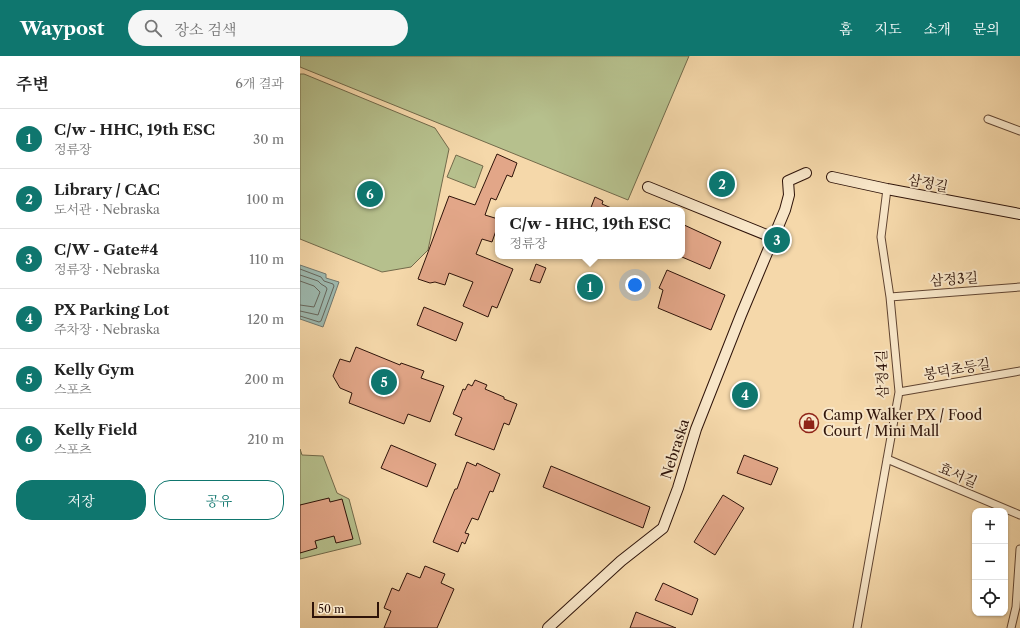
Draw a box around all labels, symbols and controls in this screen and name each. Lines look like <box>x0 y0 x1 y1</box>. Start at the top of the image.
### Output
search box <box>128 10 408 46</box>
text: Waypost <box>20 17 104 40</box>
icon: search <box>142 17 164 39</box>
text: 장소 검색 <box>174 20 236 39</box>
text: 홈 <box>839 20 853 38</box>
text: 지도 <box>875 20 902 38</box>
text: 소개 <box>924 20 951 38</box>
text: 문의 <box>973 20 1000 38</box>
text: 주변 <box>16 74 49 94</box>
text: 6개 결과 <box>235 75 284 91</box>
text: C/w - HHC, 19th ESC <box>54 120 215 139</box>
text: 1 <box>26 131 32 147</box>
text: 30 m <box>253 131 284 147</box>
text: 정류장 <box>54 141 92 157</box>
pin: 2 <box>709 169 735 199</box>
street label: 삼정길 <box>906 170 950 196</box>
pin: 6 <box>357 179 383 209</box>
text: Library / CAC <box>54 180 160 199</box>
text: 2 <box>25 191 33 207</box>
text: 100 m <box>246 191 284 207</box>
text: 도서관 · Nebraska <box>54 201 160 217</box>
popup <box>495 207 685 259</box>
text: C/w - HHC, 19th ESC <box>509 214 671 233</box>
pin: 3 <box>764 225 790 255</box>
text: 정류장 <box>509 235 547 251</box>
text: C/W - Gate#4 <box>54 240 158 259</box>
text: 3 <box>25 251 33 267</box>
text: 110 m <box>249 251 284 267</box>
text: 정류장 · Nebraska <box>54 261 160 277</box>
street label: 삼정3길 <box>929 268 979 290</box>
pin: 1 <box>577 272 603 302</box>
your location <box>625 275 645 295</box>
text: PX Parking Lot <box>54 300 169 319</box>
text: 4 <box>25 311 33 327</box>
text: 120 m <box>247 311 284 327</box>
text: 주차장 · Nebraska <box>54 321 160 337</box>
street label: 삼정4길 <box>872 349 892 399</box>
street label: 봉덕초등길 <box>922 354 992 384</box>
text: Kelly Gym <box>54 360 134 379</box>
pin: 5 <box>371 367 397 397</box>
text: 5 <box>25 371 33 387</box>
text: 200 m <box>244 371 284 387</box>
pin: 4 <box>732 380 758 410</box>
text: 스포츠 <box>54 381 92 397</box>
place label: Camp Walker PX / Food Court / Mini Mall <box>823 406 983 440</box>
shop icon: Camp Walker PX / Food Court / Mini Mall <box>798 412 820 434</box>
street label: Nebraska <box>657 416 693 481</box>
text: Kelly Field <box>54 420 137 439</box>
text: 6 <box>25 431 33 447</box>
text: 210 m <box>247 431 284 447</box>
text: 스포츠 <box>54 441 92 457</box>
street label: 효서길 <box>936 459 980 491</box>
button: 저장 <box>16 480 146 520</box>
button: 공유 <box>154 480 284 520</box>
map controls <box>972 508 1008 616</box>
button: + <box>972 508 1008 544</box>
button: − <box>972 544 1008 580</box>
button: locate <box>972 580 1008 616</box>
scale bar <box>312 600 379 619</box>
text: 50 m <box>318 602 344 616</box>

